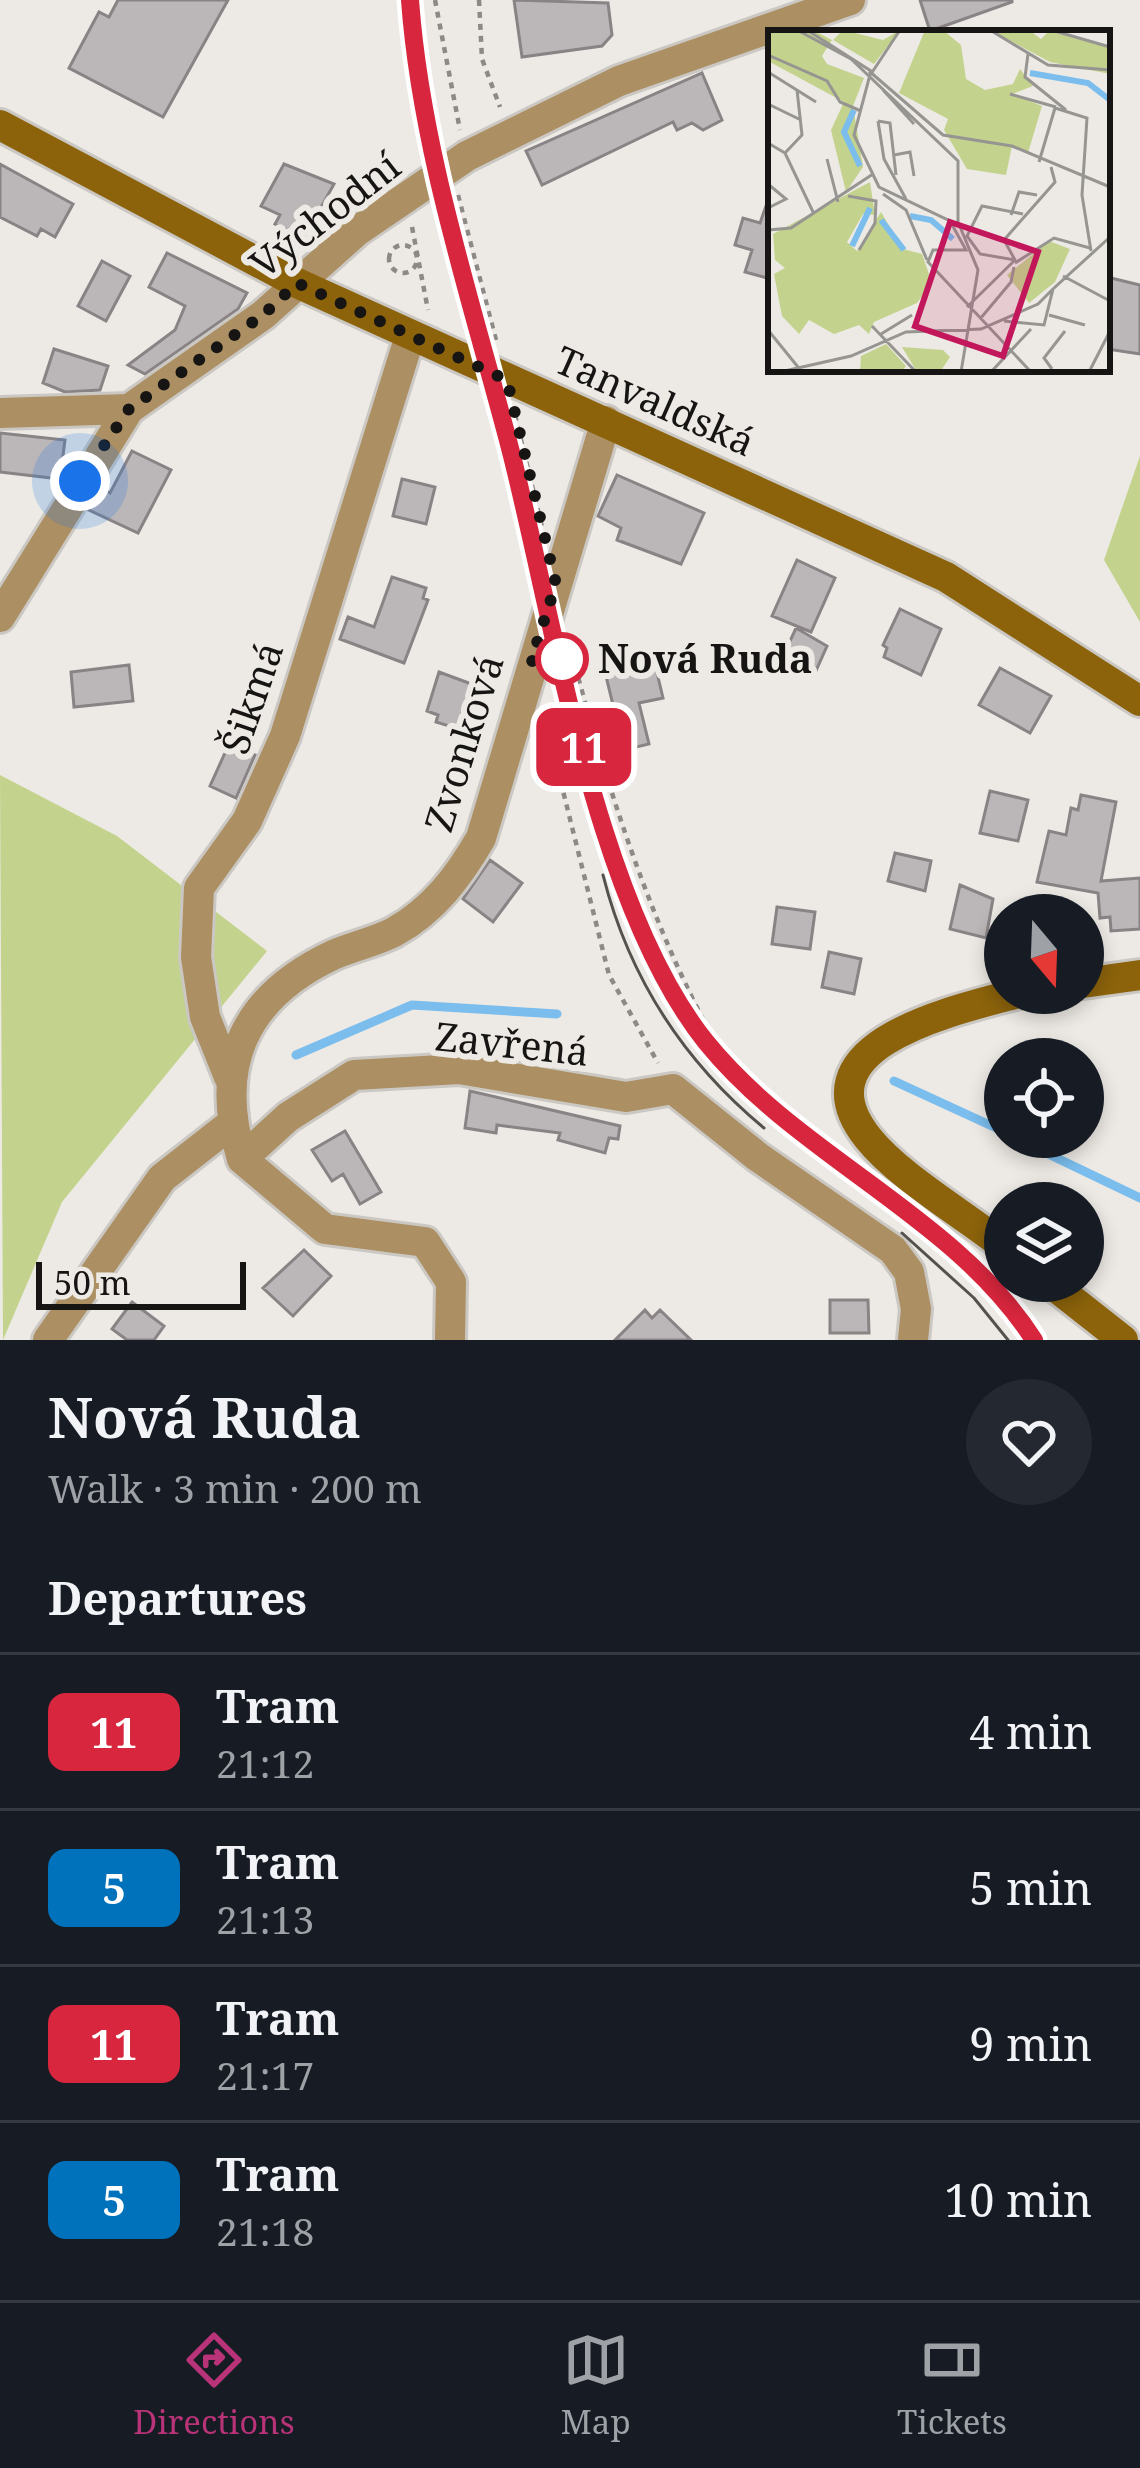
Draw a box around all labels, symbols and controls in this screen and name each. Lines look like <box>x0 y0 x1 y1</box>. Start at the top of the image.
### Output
inset map <box>768 30 1110 372</box>
street label: Východní <box>238 138 410 289</box>
street label: Tanvaldská <box>548 332 764 467</box>
your location <box>50 451 110 511</box>
place label: Nová Ruda <box>598 631 812 684</box>
street label: Šikmá <box>207 634 294 761</box>
marker: Nová Ruda <box>537 634 587 684</box>
street label: Zvonková <box>411 648 515 838</box>
line badge: 11 <box>530 708 638 786</box>
text: 11 <box>560 718 608 775</box>
north arrow <box>984 894 1104 1014</box>
map controls <box>984 894 1104 1302</box>
street label: Zavřená <box>433 1008 591 1077</box>
button: locate <box>984 1038 1104 1158</box>
button: layers <box>984 1182 1104 1302</box>
scale bar <box>36 1256 246 1309</box>
text: 50 m <box>54 1260 131 1305</box>
text: Nová Ruda <box>48 1377 361 1455</box>
button: heart <box>966 1379 1092 1505</box>
text: Walk · 3 min · 200 m <box>48 1461 422 1514</box>
text: Departures <box>48 1567 307 1628</box>
text: Tram <box>216 1675 339 1736</box>
text: 4 min <box>969 1701 1092 1762</box>
text: 11 <box>90 1703 138 1760</box>
text: 21:12 <box>216 1736 314 1789</box>
text: Tram <box>216 1831 339 1892</box>
text: 5 min <box>969 1857 1092 1918</box>
text: 5 <box>102 1859 126 1916</box>
text: 21:13 <box>216 1892 314 1945</box>
text: Tram <box>216 1987 339 2048</box>
text: 9 min <box>969 2013 1092 2074</box>
text: 11 <box>90 2015 138 2072</box>
text: 21:17 <box>216 2048 314 2101</box>
text: Tram <box>216 2143 339 2204</box>
text: 10 min <box>944 2169 1092 2230</box>
text: 5 <box>102 2171 126 2228</box>
text: 21:18 <box>216 2204 314 2257</box>
tab: Directions <box>133 2327 295 2444</box>
tab: Map <box>561 2327 631 2444</box>
tab: Tickets <box>897 2327 1007 2444</box>

